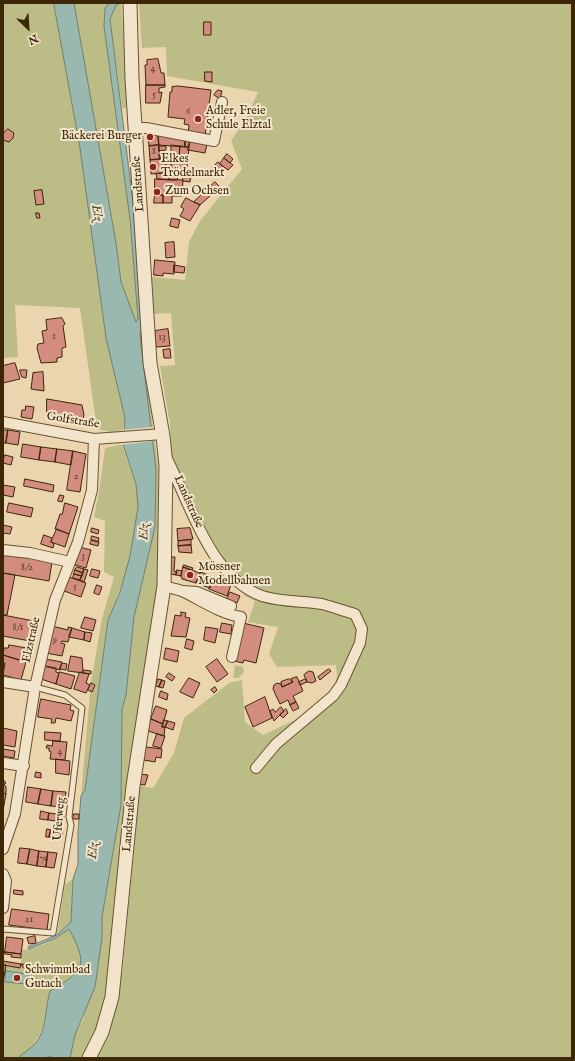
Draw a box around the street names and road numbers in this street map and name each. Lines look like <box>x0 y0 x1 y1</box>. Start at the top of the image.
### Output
street label: Landstraße <box>130 155 148 213</box>
street label: Golfstraße <box>46 410 100 432</box>
street label: Landstraße <box>170 473 206 531</box>
street label: Elzstraße <box>20 616 44 664</box>
street label: Landstraße <box>120 795 140 853</box>
street label: Uferweg <box>51 796 69 842</box>

